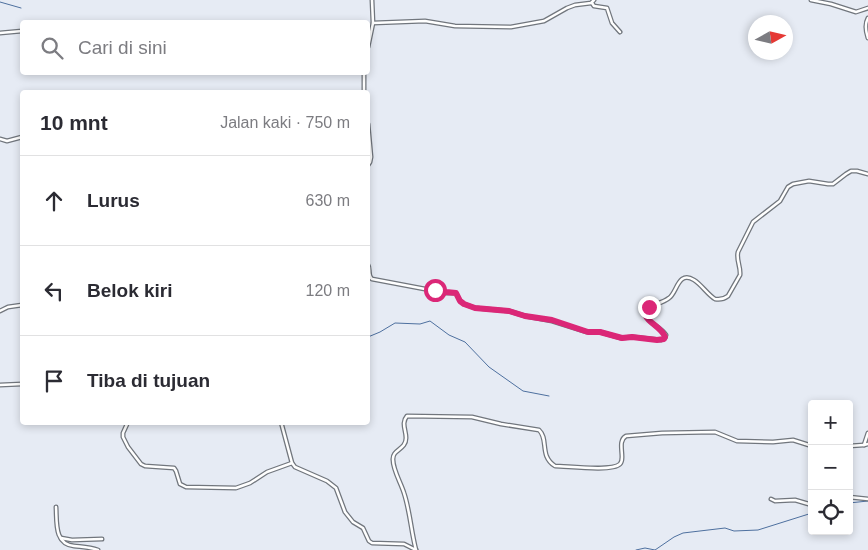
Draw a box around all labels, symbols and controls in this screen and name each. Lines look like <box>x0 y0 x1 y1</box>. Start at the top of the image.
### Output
north arrow <box>748 15 793 60</box>
search box <box>20 20 370 75</box>
icon: search <box>38 34 66 62</box>
text: Cari di sini <box>78 37 167 58</box>
text: 10 mnt <box>40 111 108 134</box>
text: Jalan kaki · 750 m <box>220 114 350 131</box>
icon: ahead <box>40 187 68 215</box>
text: Lurus <box>87 190 140 211</box>
text: 630 m <box>306 192 350 209</box>
icon: left <box>40 277 68 305</box>
route start <box>424 279 447 302</box>
text: Belok kiri <box>87 280 173 301</box>
text: 120 m <box>306 282 350 299</box>
route end <box>638 296 661 319</box>
icon: arrive <box>40 367 68 395</box>
text: Tiba di tujuan <box>87 370 210 391</box>
map controls <box>808 400 853 535</box>
button: + <box>808 400 853 445</box>
button: − <box>808 445 853 490</box>
button: locate <box>808 490 853 535</box>

